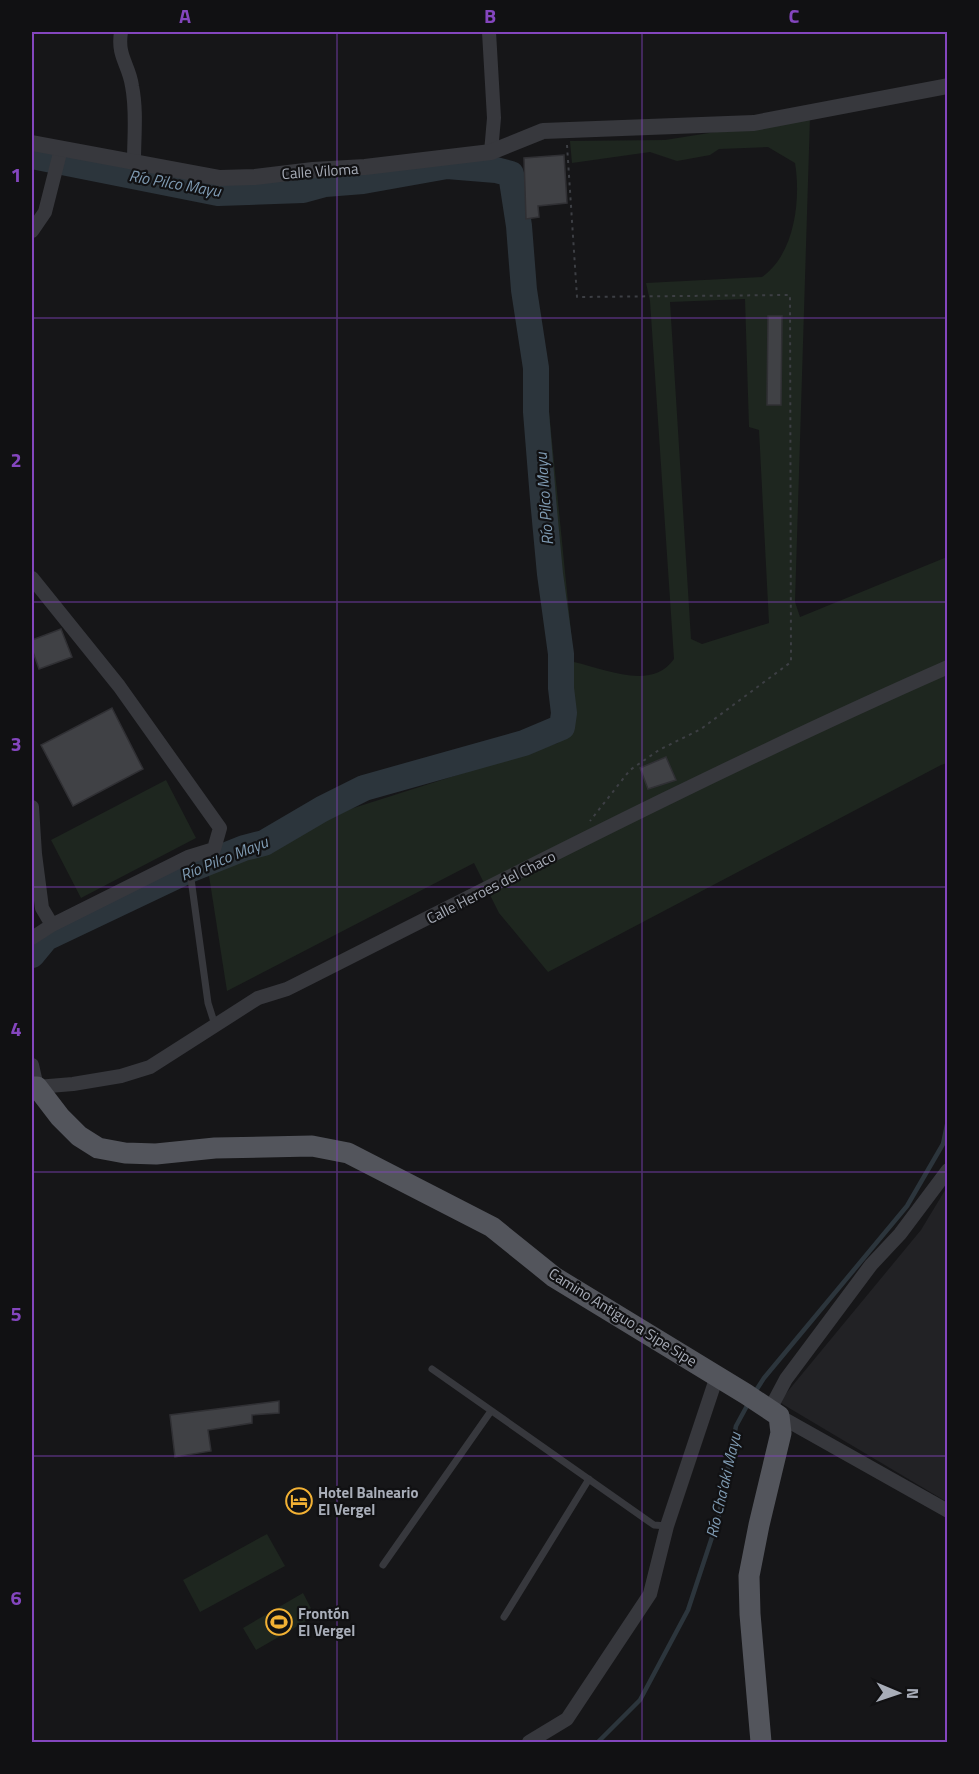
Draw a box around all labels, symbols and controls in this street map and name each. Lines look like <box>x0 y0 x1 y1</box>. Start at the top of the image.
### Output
text: A <box>179 0 191 31</box>
text: B <box>484 0 496 31</box>
text: C <box>789 0 800 31</box>
street label: Calle Viloma <box>281 157 360 185</box>
text: 1 <box>10 159 22 190</box>
water label: Río Pilco Mayu <box>127 163 224 203</box>
text: 2 <box>10 444 22 475</box>
water label: Río Pilco Mayu <box>529 451 559 546</box>
text: 3 <box>10 728 22 759</box>
water label: Río Pilco Mayu <box>177 829 272 886</box>
street label: Calle Heroes del Chaco <box>422 844 560 930</box>
text: 4 <box>10 1013 22 1044</box>
street label: Camino Antiguo a Sipe Sipe <box>544 1262 702 1372</box>
text: 5 <box>10 1298 22 1329</box>
water label: Río Cha'aki Mayu <box>699 1429 747 1540</box>
place label: Hotel Balneario El Vergel <box>318 1481 418 1521</box>
hotel icon: Hotel Balneario El Vergel <box>284 1486 314 1516</box>
text: 6 <box>10 1582 22 1613</box>
place label: Frontón El Vergel <box>298 1602 355 1642</box>
sports icon: Frontón El Vergel <box>264 1607 294 1637</box>
north arrow <box>868 1663 928 1723</box>
text: N <box>901 1688 925 1699</box>

